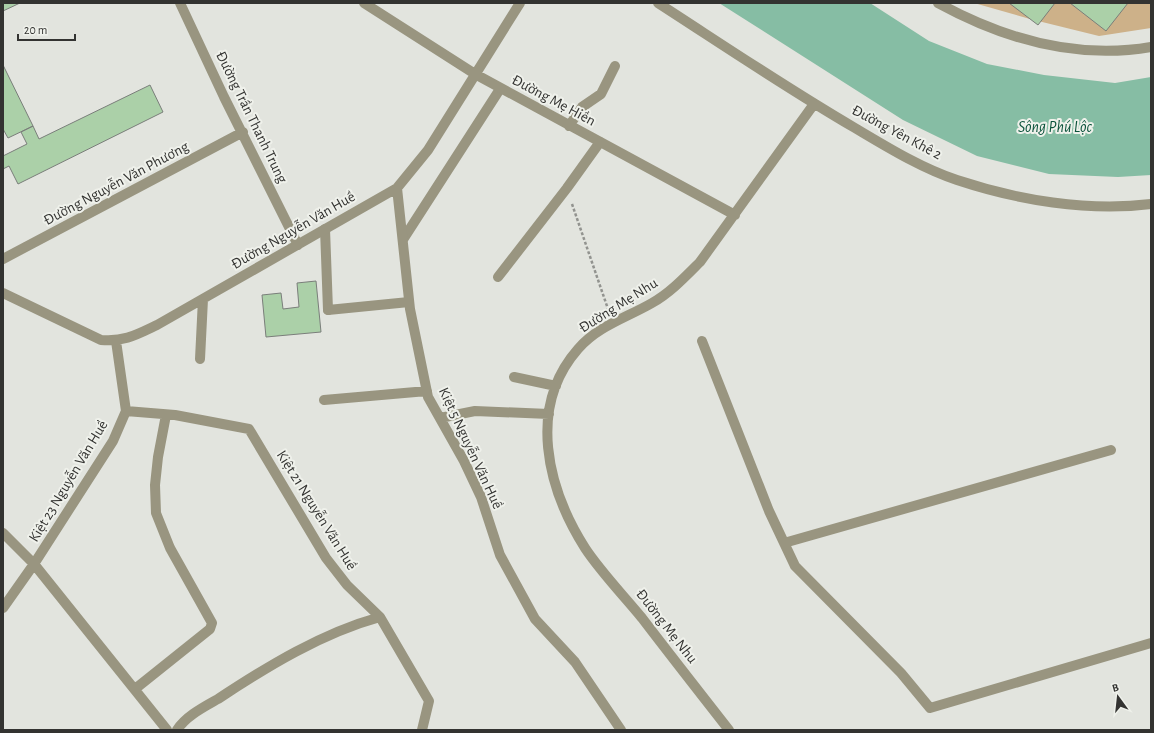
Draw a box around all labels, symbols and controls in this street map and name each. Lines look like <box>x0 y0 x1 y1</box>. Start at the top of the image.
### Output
scale bar <box>18 16 75 42</box>
text: 20 m <box>24 24 47 36</box>
street label: Đường Trần Thanh Trung <box>213 49 290 186</box>
street label: Đường Mẹ Hiền <box>509 72 598 129</box>
street label: Đường Yên Khê 2 <box>849 103 944 162</box>
water label: Sông Phú Lộc <box>1018 119 1093 135</box>
street label: Đường Nguyễn Văn Phương <box>41 138 192 228</box>
street label: Đường Nguyễn Văn Huề <box>228 188 358 272</box>
street label: Đường Mẹ Nhu <box>576 275 660 336</box>
street label: Kiệt 5 Nguyễn Văn Huề <box>436 385 506 511</box>
street label: Kiệt 23 Nguyễn Văn Huề <box>25 417 111 545</box>
street label: Kiệt 21 Nguyễn Văn Huề <box>274 447 360 573</box>
street label: Đường Mẹ Nhu <box>633 586 700 666</box>
north arrow <box>1098 677 1138 717</box>
text: B <box>1111 682 1121 694</box>

